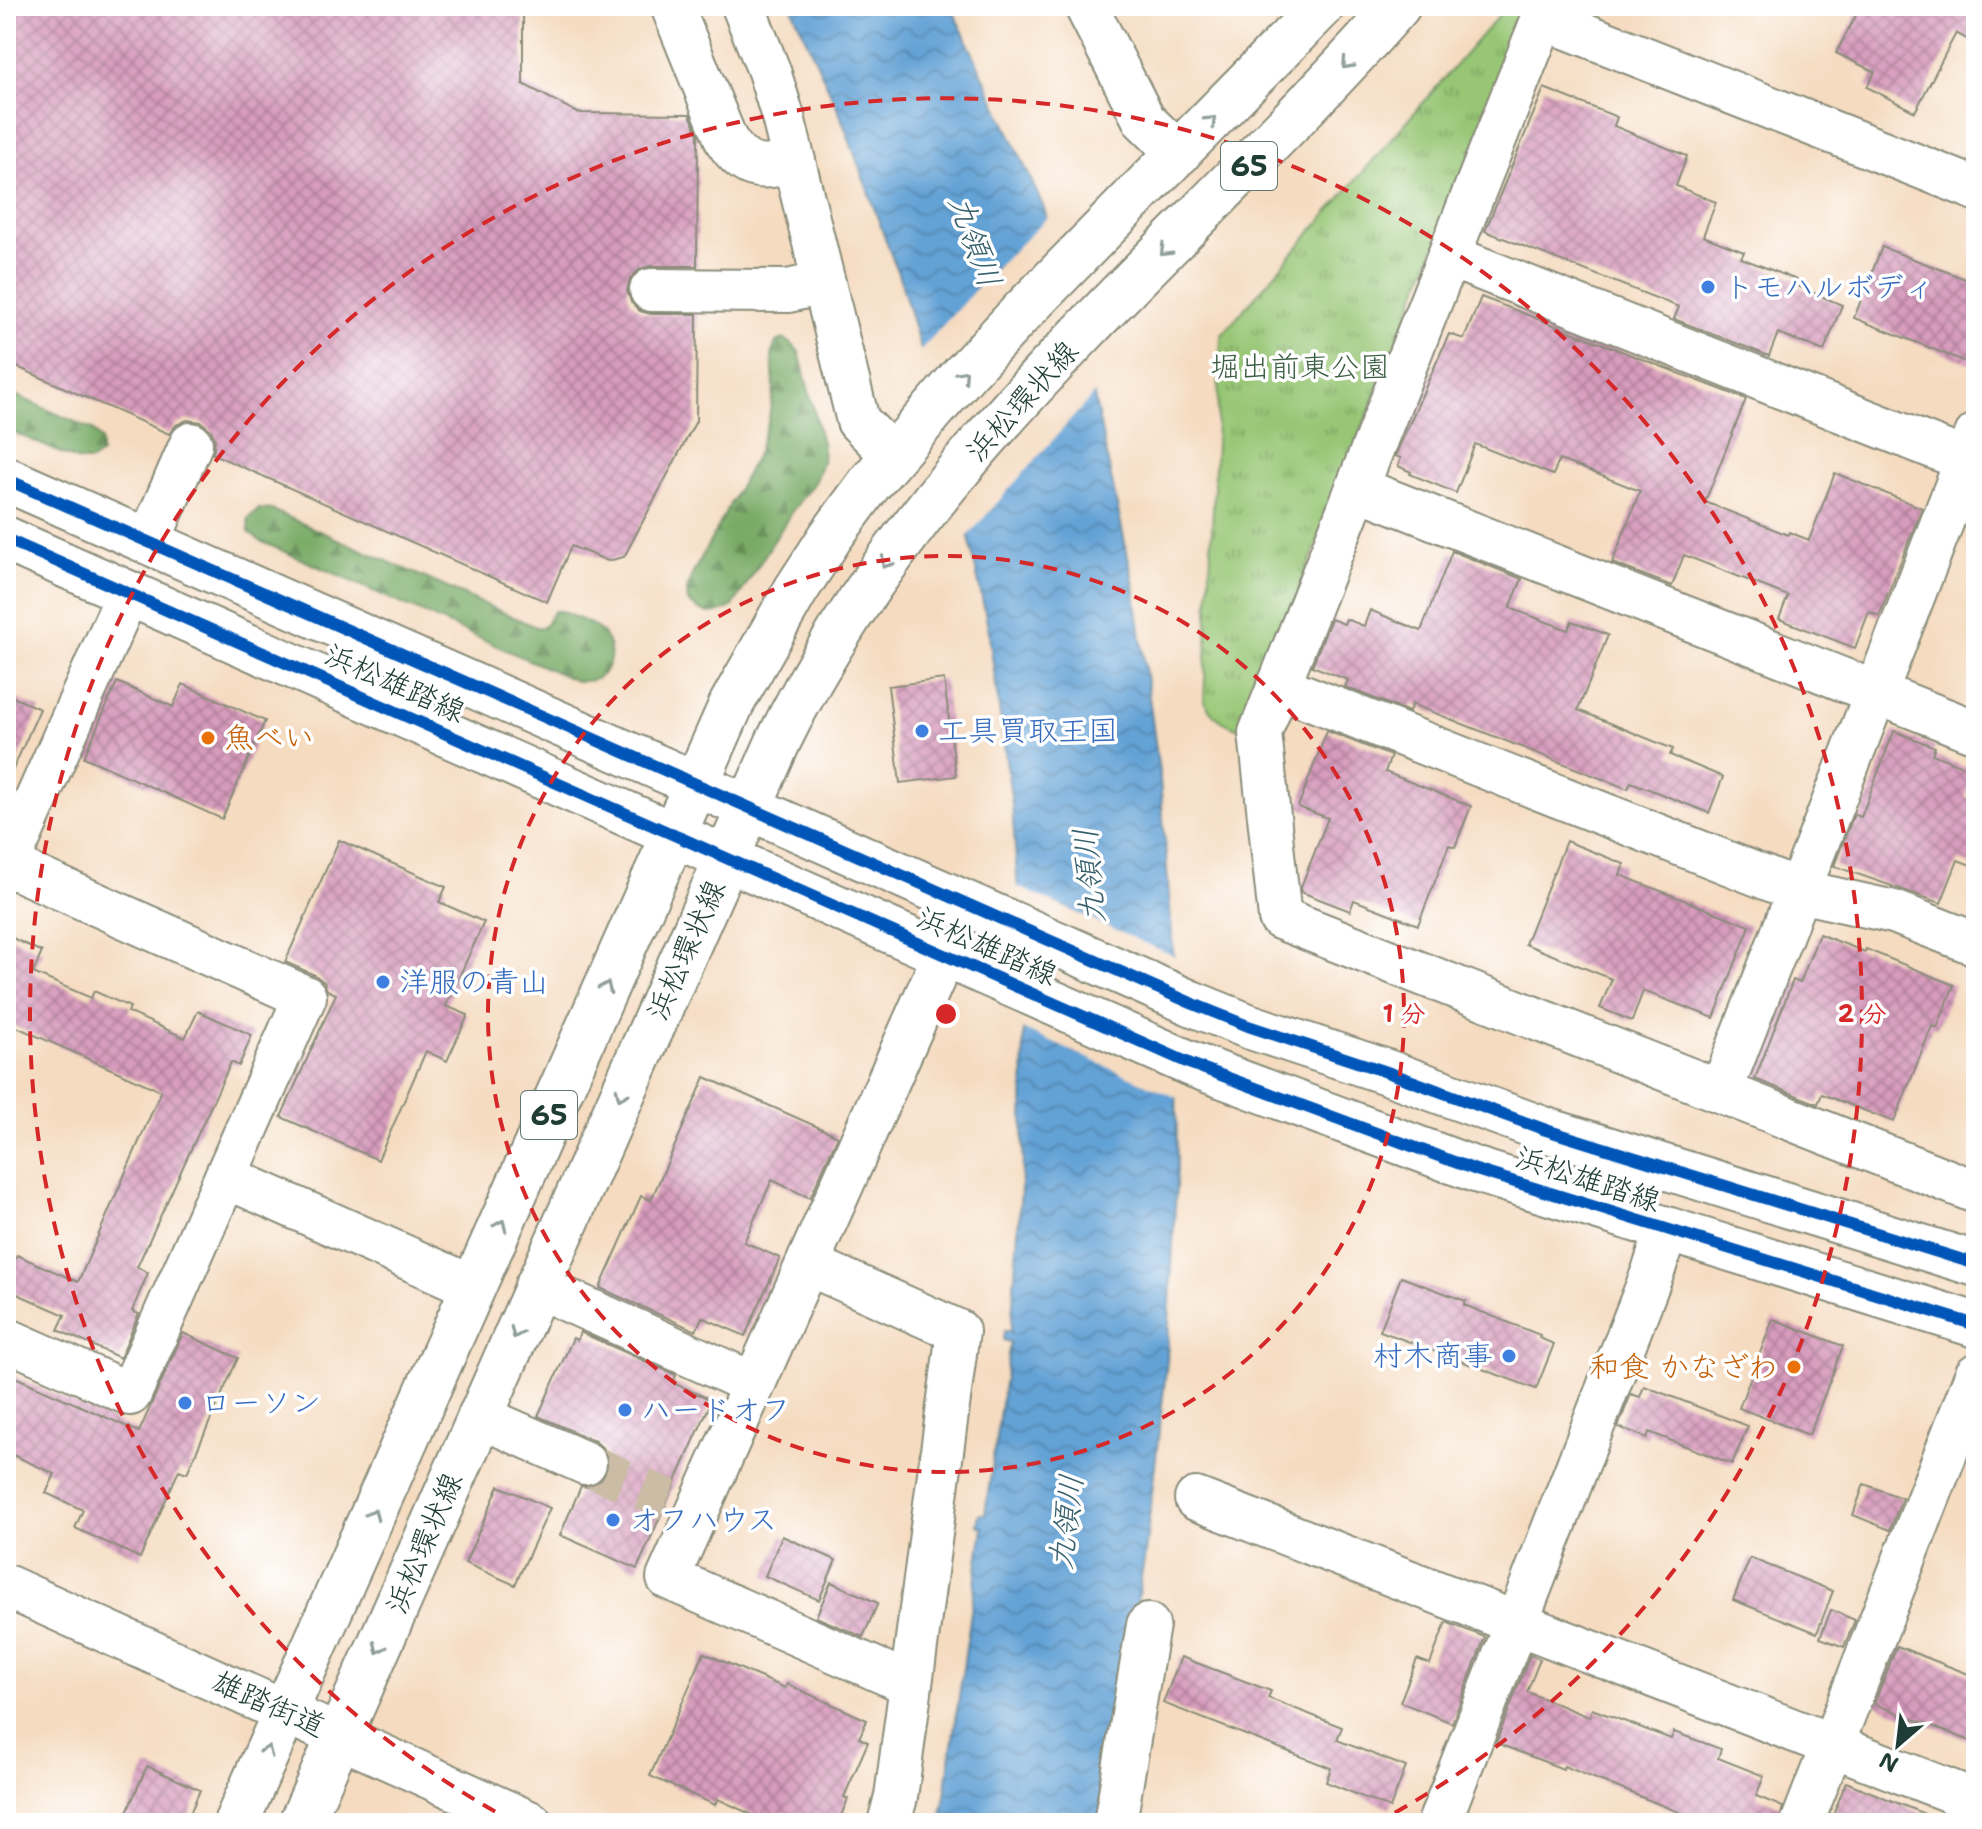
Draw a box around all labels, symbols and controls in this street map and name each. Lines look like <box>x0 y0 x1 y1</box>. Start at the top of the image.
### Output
one-way arrow <box>1342 55 1356 70</box>
one-way arrow <box>1202 116 1216 130</box>
road number: 65 <box>1221 142 1277 190</box>
water label: 九領川 <box>939 188 1012 293</box>
one-way arrow <box>1160 242 1174 256</box>
place label: トモハルボディ <box>1724 266 1934 307</box>
marker: トモハルボディ <box>1699 278 1717 296</box>
street label: 浜松環状線 <box>956 331 1087 470</box>
park label: 堀出前東公園 <box>1210 346 1390 387</box>
one-way arrow <box>953 370 967 385</box>
one-way arrow <box>881 554 896 568</box>
street label: 浜松雄踏線 <box>318 633 472 732</box>
place label: 工具買取王国 <box>938 710 1118 751</box>
place label: 魚べい <box>224 717 314 758</box>
marker: 工具買取王国 <box>913 722 931 740</box>
marker: 魚べい <box>199 729 217 747</box>
water label: 九領川 <box>1063 826 1114 926</box>
street label: 浜松環状線 <box>636 873 735 1027</box>
street label: 浜松雄踏線 <box>910 896 1064 995</box>
place label: 洋服の青山 <box>399 961 549 1002</box>
marker: 洋服の青山 <box>374 973 392 991</box>
one-way arrow <box>596 981 612 995</box>
text: 1 分 <box>1382 998 1426 1030</box>
text: 2 分 <box>1837 998 1887 1030</box>
centre of rings <box>932 1000 960 1028</box>
one-way arrow <box>615 1087 631 1101</box>
road number: 65 <box>521 1091 577 1139</box>
street label: 浜松雄踏線 <box>1510 1136 1666 1221</box>
one-way arrow <box>491 1219 507 1233</box>
one-way arrow <box>509 1325 525 1339</box>
place label: 村木商事 <box>1373 1335 1493 1376</box>
place label: 和食 かなざわ <box>1589 1346 1778 1387</box>
marker: 村木商事 <box>1500 1347 1518 1365</box>
marker: 和食 かなざわ <box>1785 1358 1803 1376</box>
place label: ローソン <box>201 1382 321 1423</box>
place label: ハードオフ <box>641 1389 791 1430</box>
marker: ローソン <box>176 1394 194 1412</box>
marker: ハードオフ <box>616 1401 634 1419</box>
street label: 浜松環状線 <box>375 1466 472 1620</box>
water label: 九領川 <box>1038 1472 1093 1572</box>
place label: オフハウス <box>629 1499 777 1540</box>
one-way arrow <box>363 1508 379 1522</box>
marker: オフハウス <box>604 1511 622 1529</box>
one-way arrow <box>372 1640 388 1655</box>
street label: 雄踏街道 <box>206 1660 332 1747</box>
north arrow <box>1858 1705 1938 1785</box>
one-way arrow <box>258 1745 274 1760</box>
text: N <box>1874 1745 1903 1779</box>

